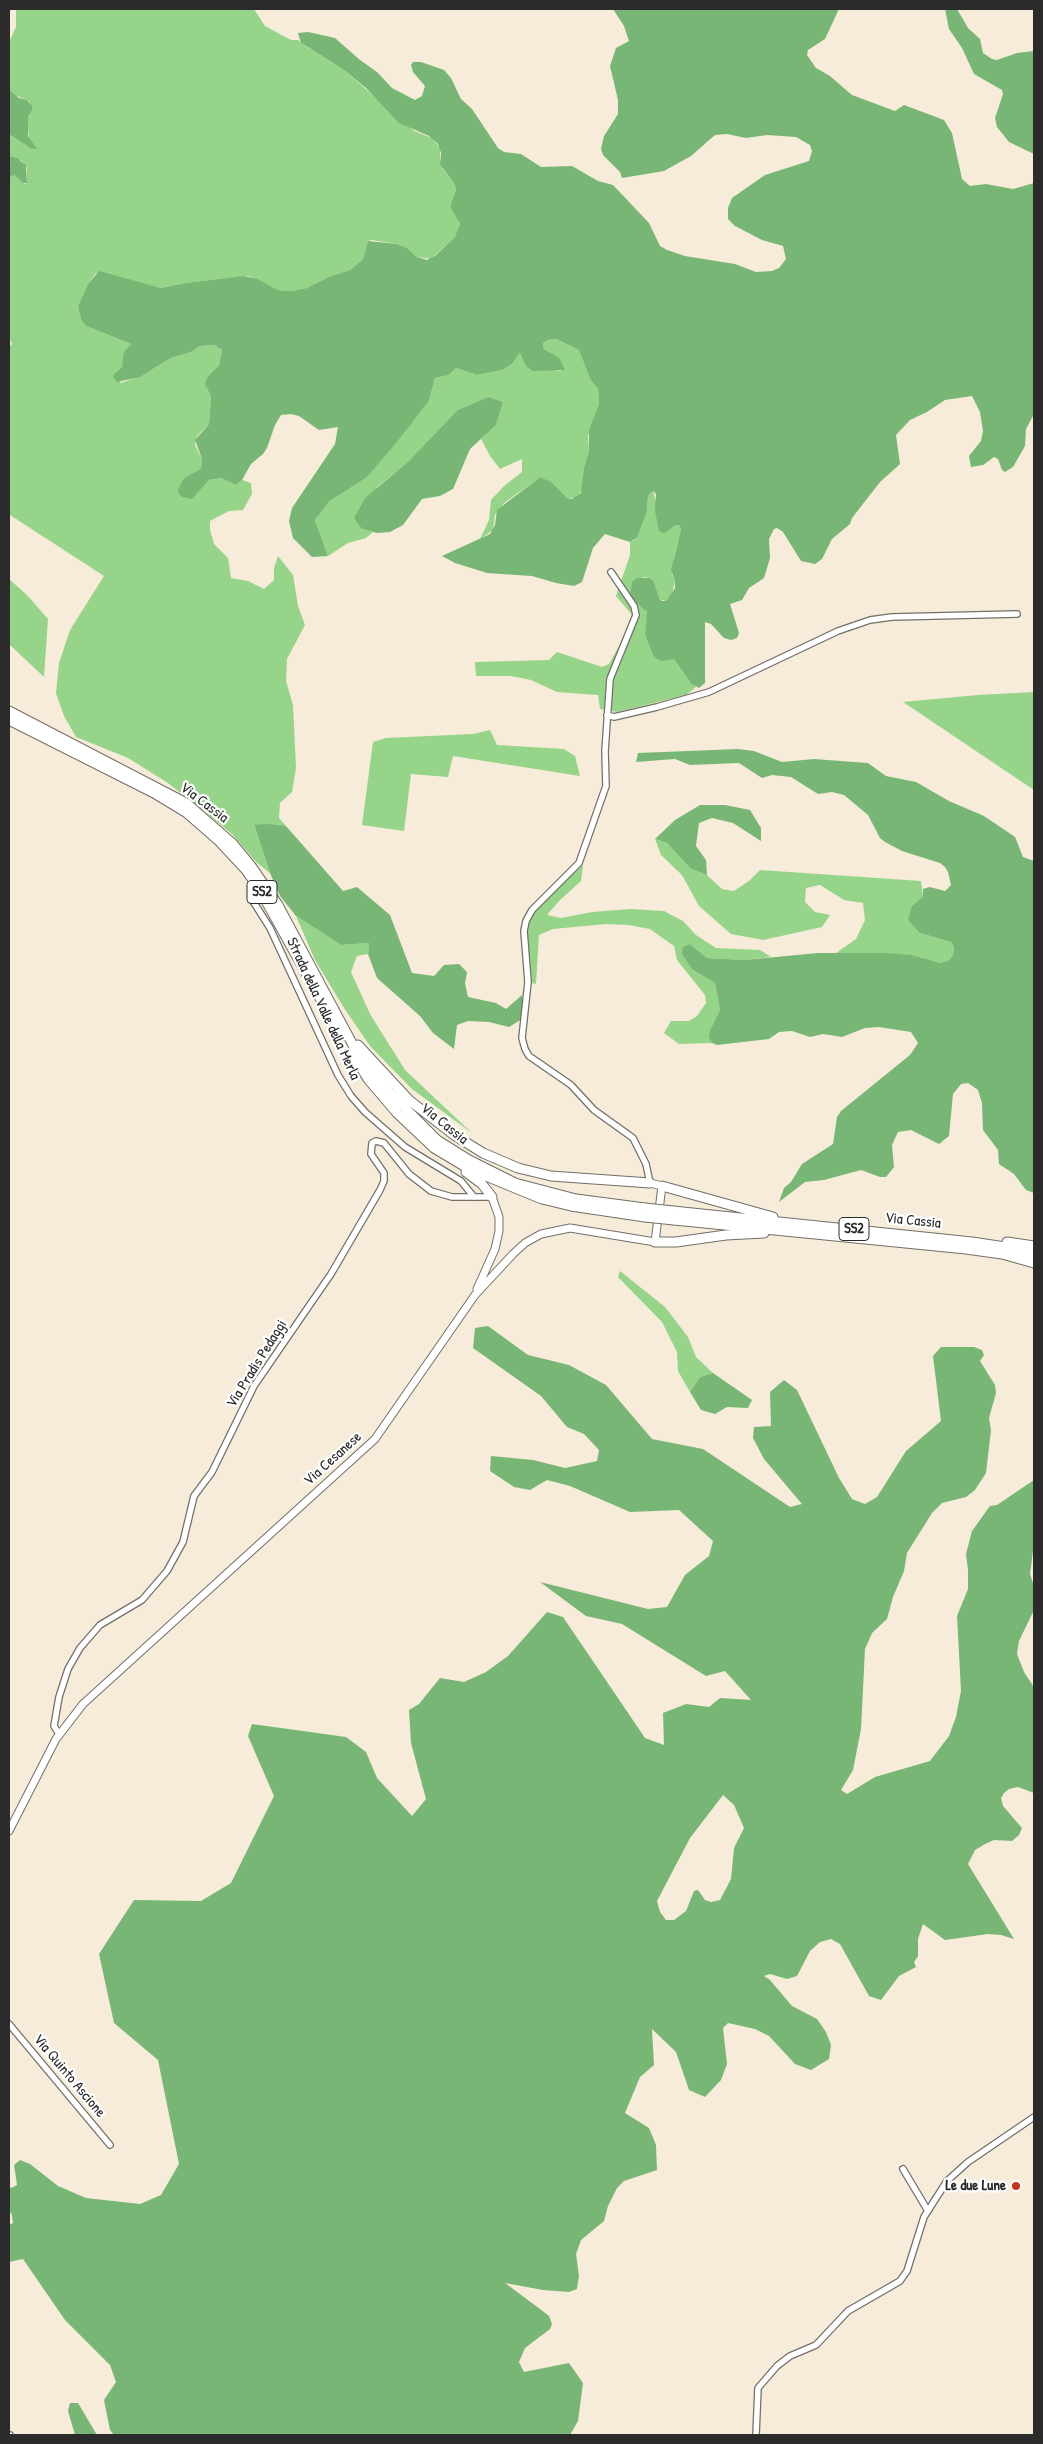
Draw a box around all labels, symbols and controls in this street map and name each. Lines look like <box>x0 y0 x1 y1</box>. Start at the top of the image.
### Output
street label: Via Cassia <box>176 779 232 827</box>
road number: SS2 <box>247 880 277 904</box>
street label: Strada della Valle della Merla <box>282 935 364 1083</box>
street label: Via Cassia <box>417 1099 471 1149</box>
street label: Via Cassia <box>884 1209 942 1233</box>
road number: SS2 <box>839 1218 869 1240</box>
street label: Via Pradis Pedaggi <box>223 1317 291 1411</box>
street label: Via Cesanese <box>300 1428 366 1490</box>
street label: Via Quinto Ascione <box>29 2031 109 2121</box>
place label: Le due Lune <box>945 2177 1006 2195</box>
marker: Le due Lune <box>1010 2180 1022 2192</box>

